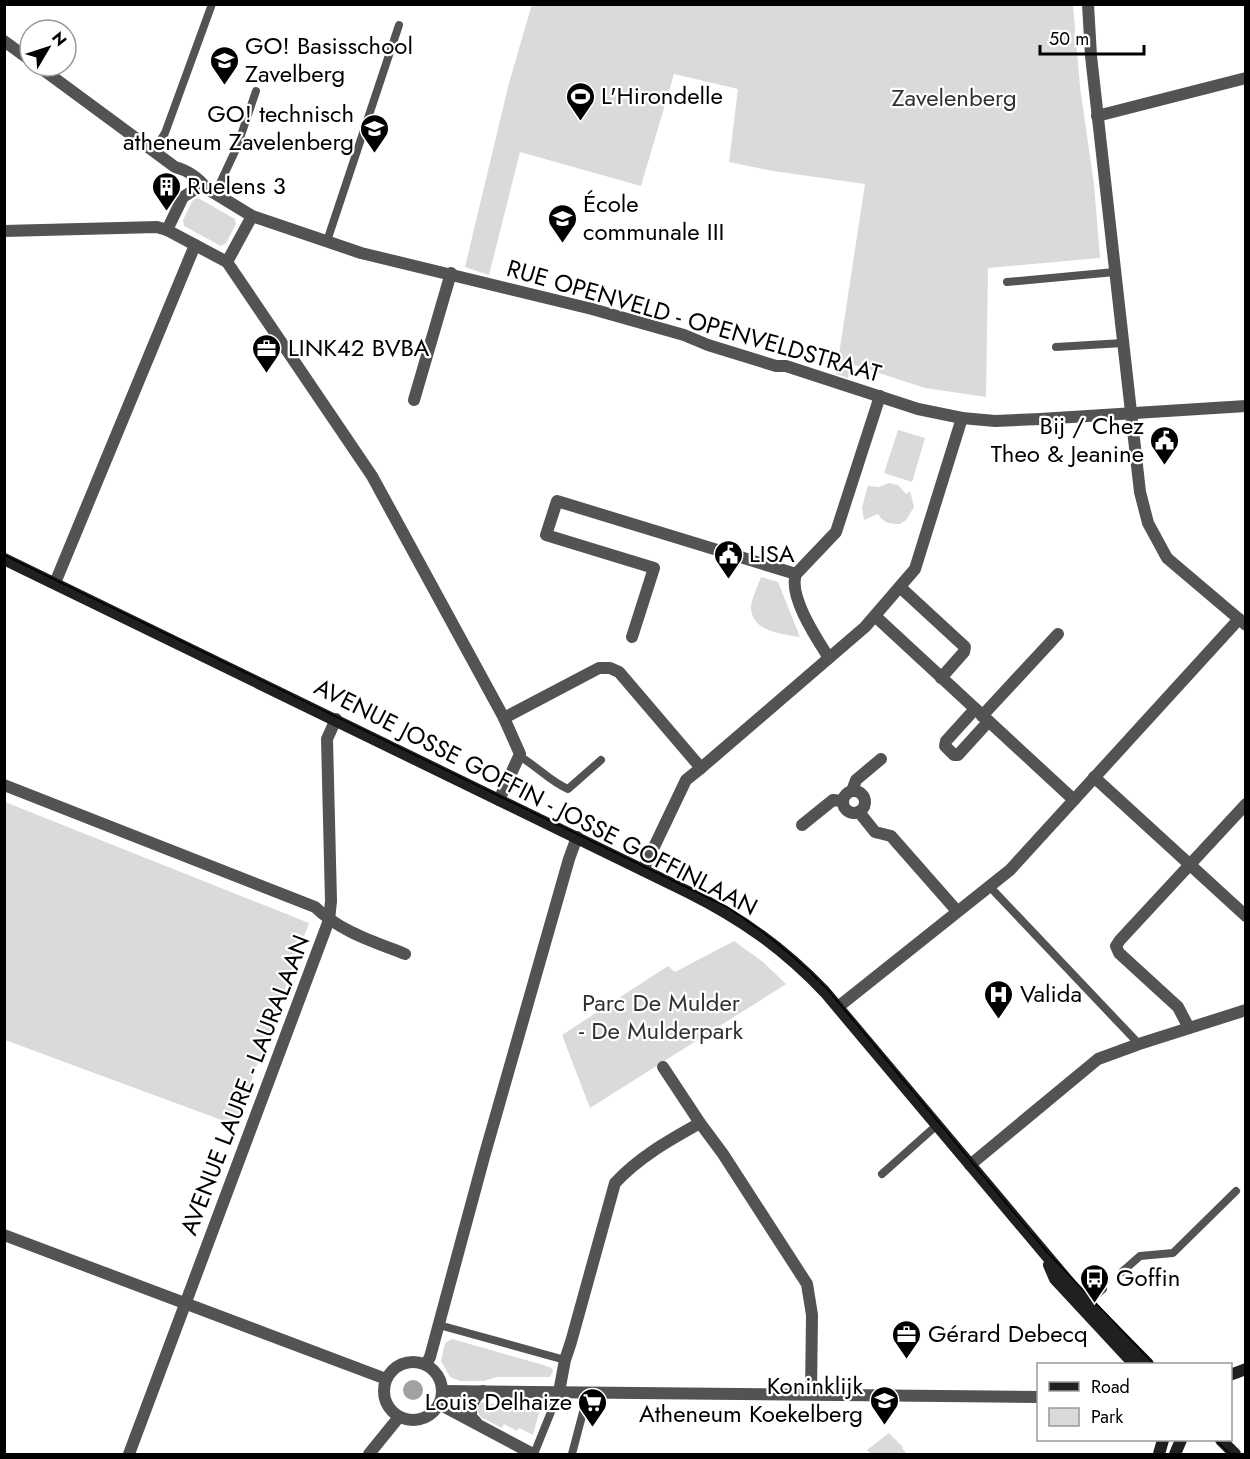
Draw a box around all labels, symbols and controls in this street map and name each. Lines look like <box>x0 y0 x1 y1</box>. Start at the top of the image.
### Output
north arrow <box>18 18 78 78</box>
scale bar <box>1040 18 1144 56</box>
text: 50 m <box>1049 26 1089 52</box>
text: N <box>46 27 72 51</box>
place label: GO! Basisschool Zavelberg <box>245 28 413 91</box>
school or university icon: GO! Basisschool Zavelberg <box>208 44 240 86</box>
place label: L'Hirondelle <box>601 78 723 113</box>
sports icon: L'Hirondelle <box>564 80 596 122</box>
park label: Zavelenberg <box>891 80 1017 115</box>
place label: GO! technisch atheneum Zavelenberg <box>123 96 354 159</box>
school or university icon: GO! technisch atheneum Zavelenberg <box>359 112 391 154</box>
place label: Ruelens 3 <box>187 168 286 203</box>
building icon: Ruelens 3 <box>150 170 182 212</box>
place label: École communale III <box>583 186 724 249</box>
school or university icon: École communale III <box>546 202 578 244</box>
street label: RUE OPENVELD - OPENVELDSTRAAT <box>503 250 885 391</box>
place label: LINK42 BVBA <box>288 330 430 365</box>
office icon: LINK42 BVBA <box>251 332 283 374</box>
place label: Bij / Chez Theo & Jeanine <box>991 408 1144 471</box>
public building icon: Bij / Chez Theo & Jeanine <box>1149 424 1181 466</box>
place label: LISA <box>749 536 795 571</box>
public building icon: LISA <box>712 538 744 580</box>
street label: AVENUE JOSSE GOFFIN - JOSSE GOFFINLAAN <box>308 669 764 924</box>
street label: AVENUE LAURE - LAURALAAN <box>171 930 318 1240</box>
place label: Valida <box>1020 976 1082 1011</box>
hospital icon: Valida <box>983 978 1015 1020</box>
park label: Parc De Mulder - De Mulderpark <box>579 985 743 1048</box>
place label: Goffin <box>1116 1260 1180 1295</box>
bus stop icon: Goffin <box>1079 1262 1111 1304</box>
place label: Gérard Debecq <box>928 1316 1088 1351</box>
office icon: Gérard Debecq <box>891 1318 923 1360</box>
legend <box>1037 1363 1232 1441</box>
place label: Koninklijk Atheneum Koekelberg <box>639 1368 863 1431</box>
text: Road <box>1091 1374 1130 1400</box>
place label: Louis Delhaize <box>425 1384 572 1419</box>
school or university icon: Koninklijk Atheneum Koekelberg <box>868 1384 900 1426</box>
supermarket icon: Louis Delhaize <box>577 1386 609 1428</box>
text: Park <box>1091 1404 1123 1430</box>

